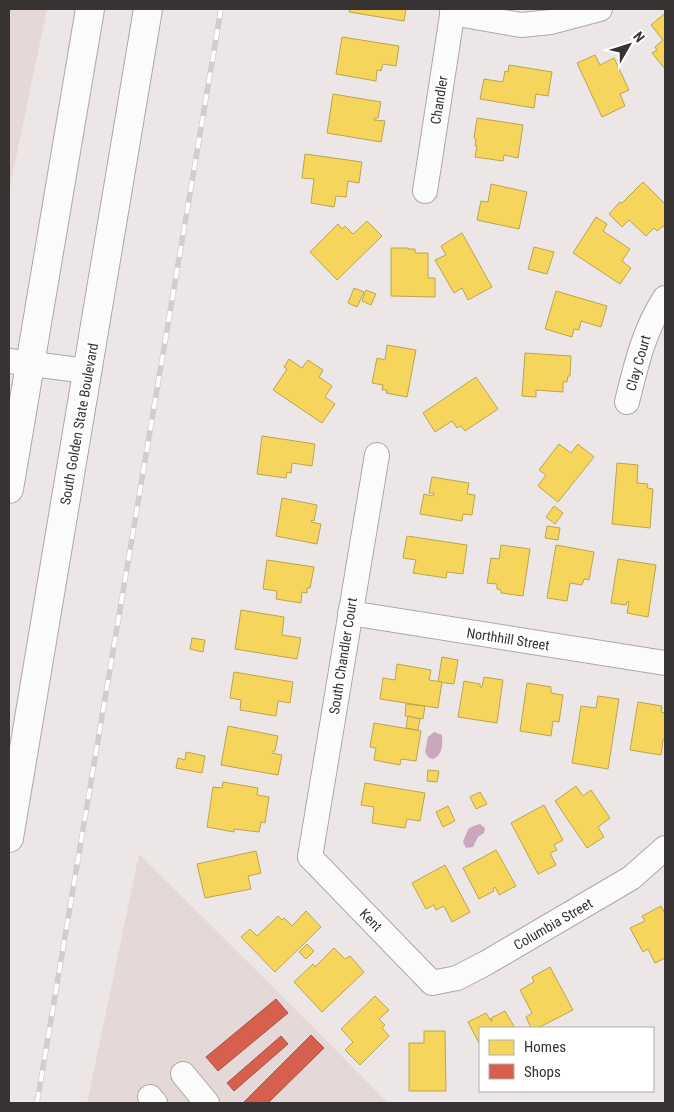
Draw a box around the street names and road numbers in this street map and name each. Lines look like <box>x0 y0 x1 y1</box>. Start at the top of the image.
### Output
street label: Chandler <box>427 74 451 126</box>
street label: Clay Court <box>622 333 654 393</box>
street label: South Golden State Boulevard <box>57 342 101 506</box>
street label: South Chandler Court <box>326 596 360 716</box>
street label: Northhill Street <box>465 625 551 653</box>
street label: Columbia Street <box>511 895 595 953</box>
street label: Kent <box>357 905 385 935</box>

